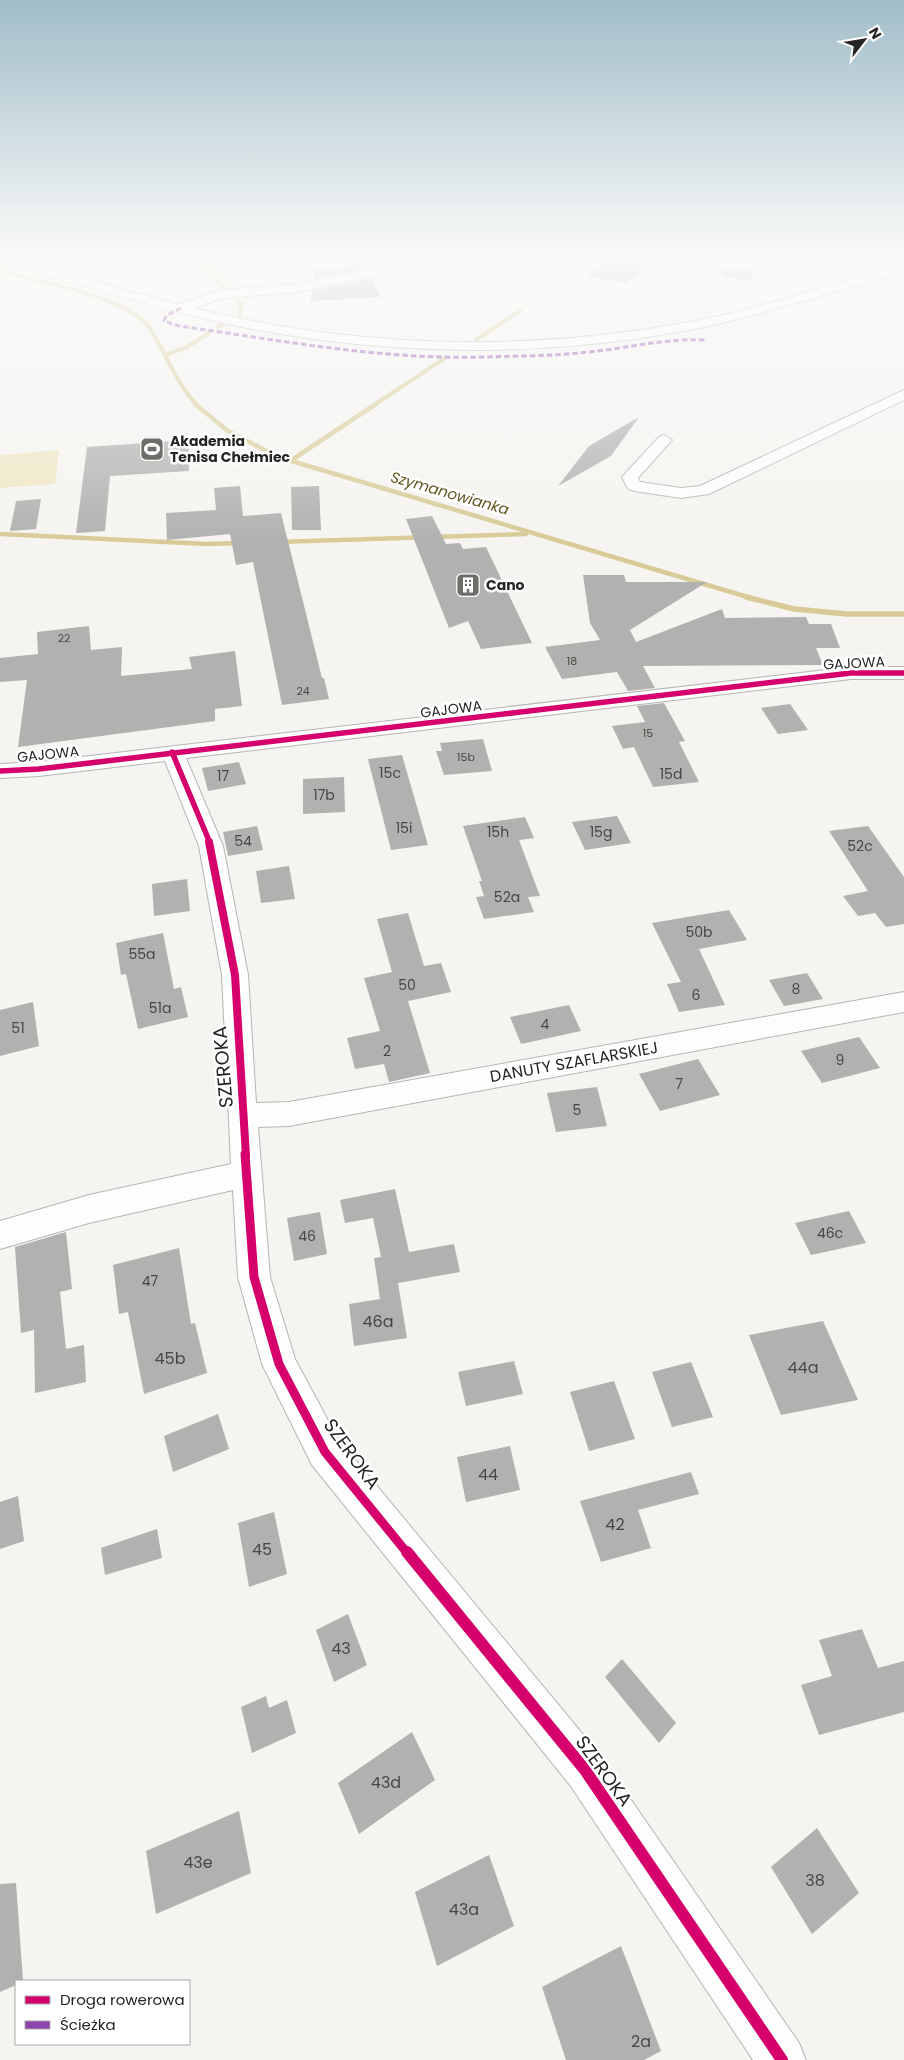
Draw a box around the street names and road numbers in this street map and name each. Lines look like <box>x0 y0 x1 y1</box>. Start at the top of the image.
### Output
street label: GAJOWA <box>823 651 885 675</box>
street label: GAJOWA <box>419 695 483 723</box>
street label: GAJOWA <box>16 741 80 767</box>
street label: SZEROKA <box>206 1025 240 1109</box>
street label: DANUTY SZAFLARSKIEJ <box>488 1036 660 1088</box>
street label: SZEROKA <box>317 1413 387 1495</box>
street label: SZEROKA <box>569 1730 639 1812</box>

